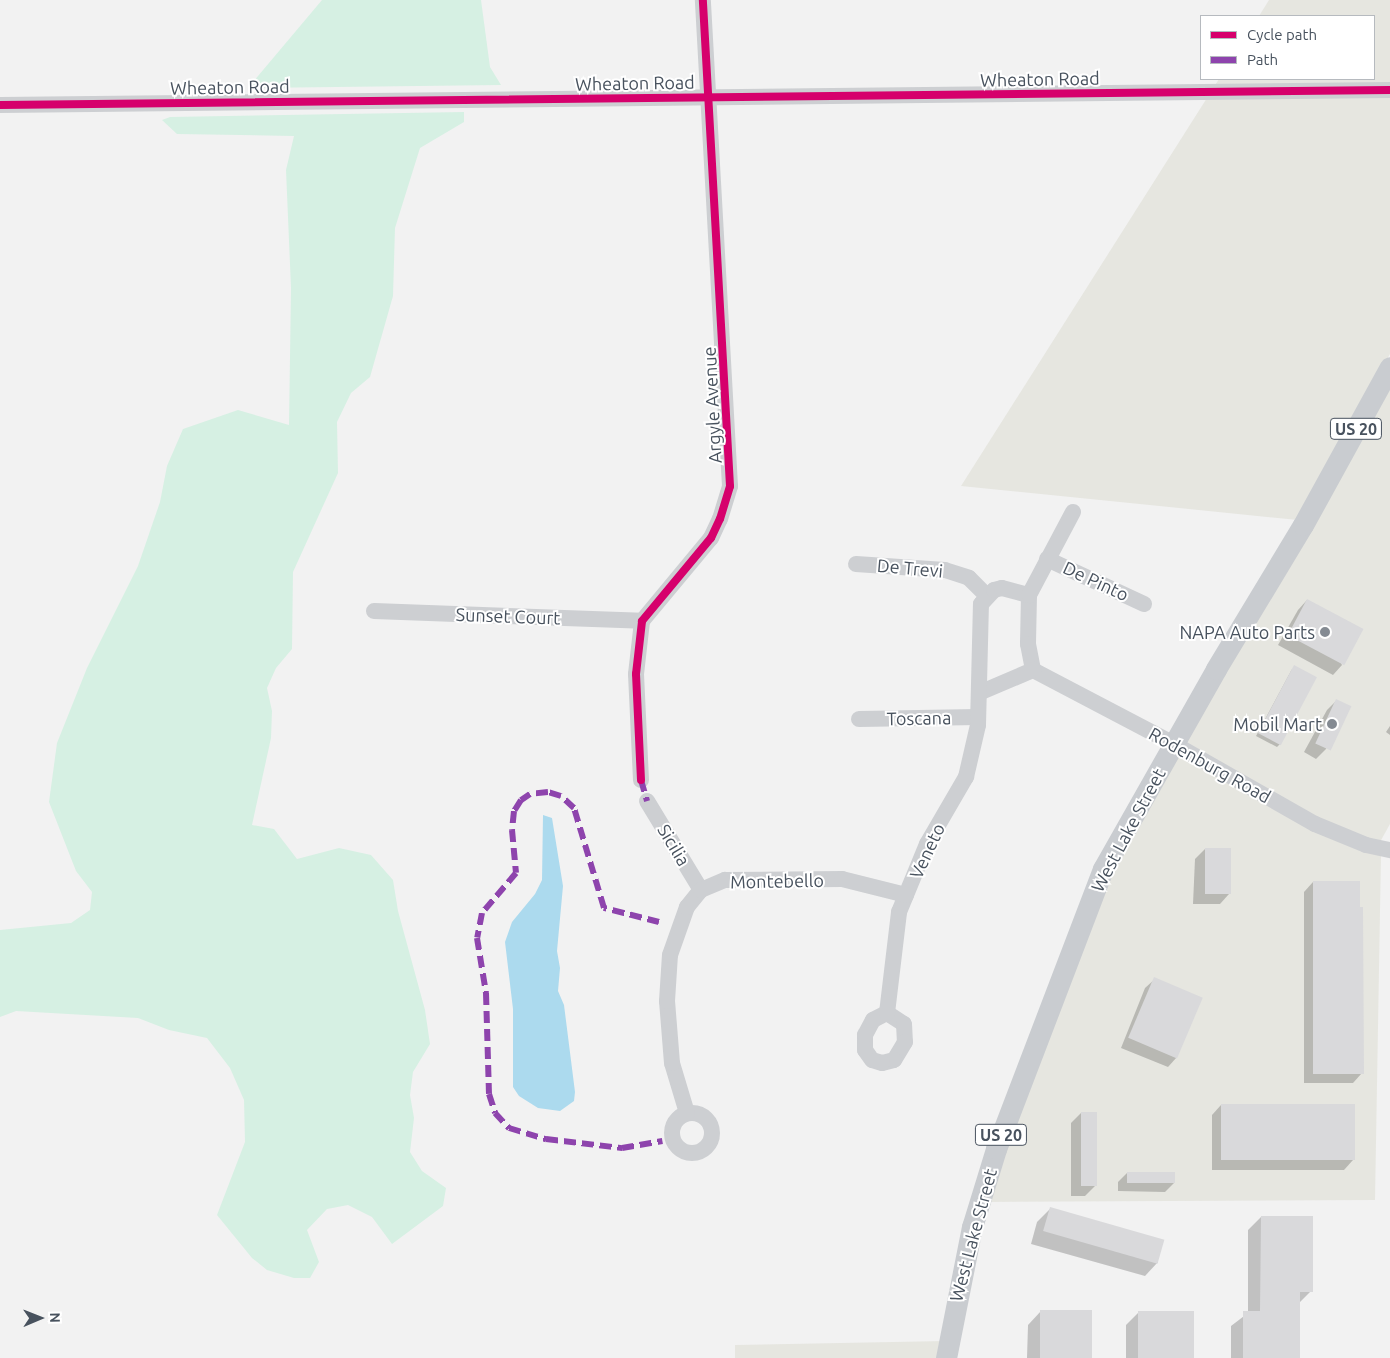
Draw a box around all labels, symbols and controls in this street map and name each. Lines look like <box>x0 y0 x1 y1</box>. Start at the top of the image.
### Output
legend <box>1200 15 1375 80</box>
text: Cycle path <box>1247 26 1317 43</box>
text: Path <box>1247 51 1278 68</box>
street label: Wheaton Road <box>980 67 1100 91</box>
street label: Wheaton Road <box>575 71 695 95</box>
street label: Wheaton Road <box>170 75 290 99</box>
street label: Argyle Avenue <box>698 346 726 464</box>
road number: US 20 <box>1330 416 1382 442</box>
street label: De Trevi <box>876 554 944 582</box>
street label: De Pinto <box>1060 556 1132 606</box>
street label: Sunset Court <box>455 603 561 629</box>
place label: NAPA Auto Parts <box>1179 621 1315 643</box>
marker: NAPA Auto Parts <box>1319 626 1331 638</box>
street label: Toscana <box>887 707 951 729</box>
place label: Mobil Mart <box>1233 713 1322 735</box>
marker: Mobil Mart <box>1326 718 1338 730</box>
street label: Rodenburg Road <box>1145 723 1275 807</box>
street label: West Lake Street <box>1086 765 1170 895</box>
street label: Sicilia <box>653 820 695 870</box>
street label: Veneto <box>905 820 949 882</box>
street label: Montebello <box>730 869 824 893</box>
road number: US 20 <box>975 1122 1027 1148</box>
street label: West Lake Street <box>945 1166 1001 1304</box>
north arrow <box>15 1293 65 1343</box>
text: N <box>47 1312 63 1323</box>

